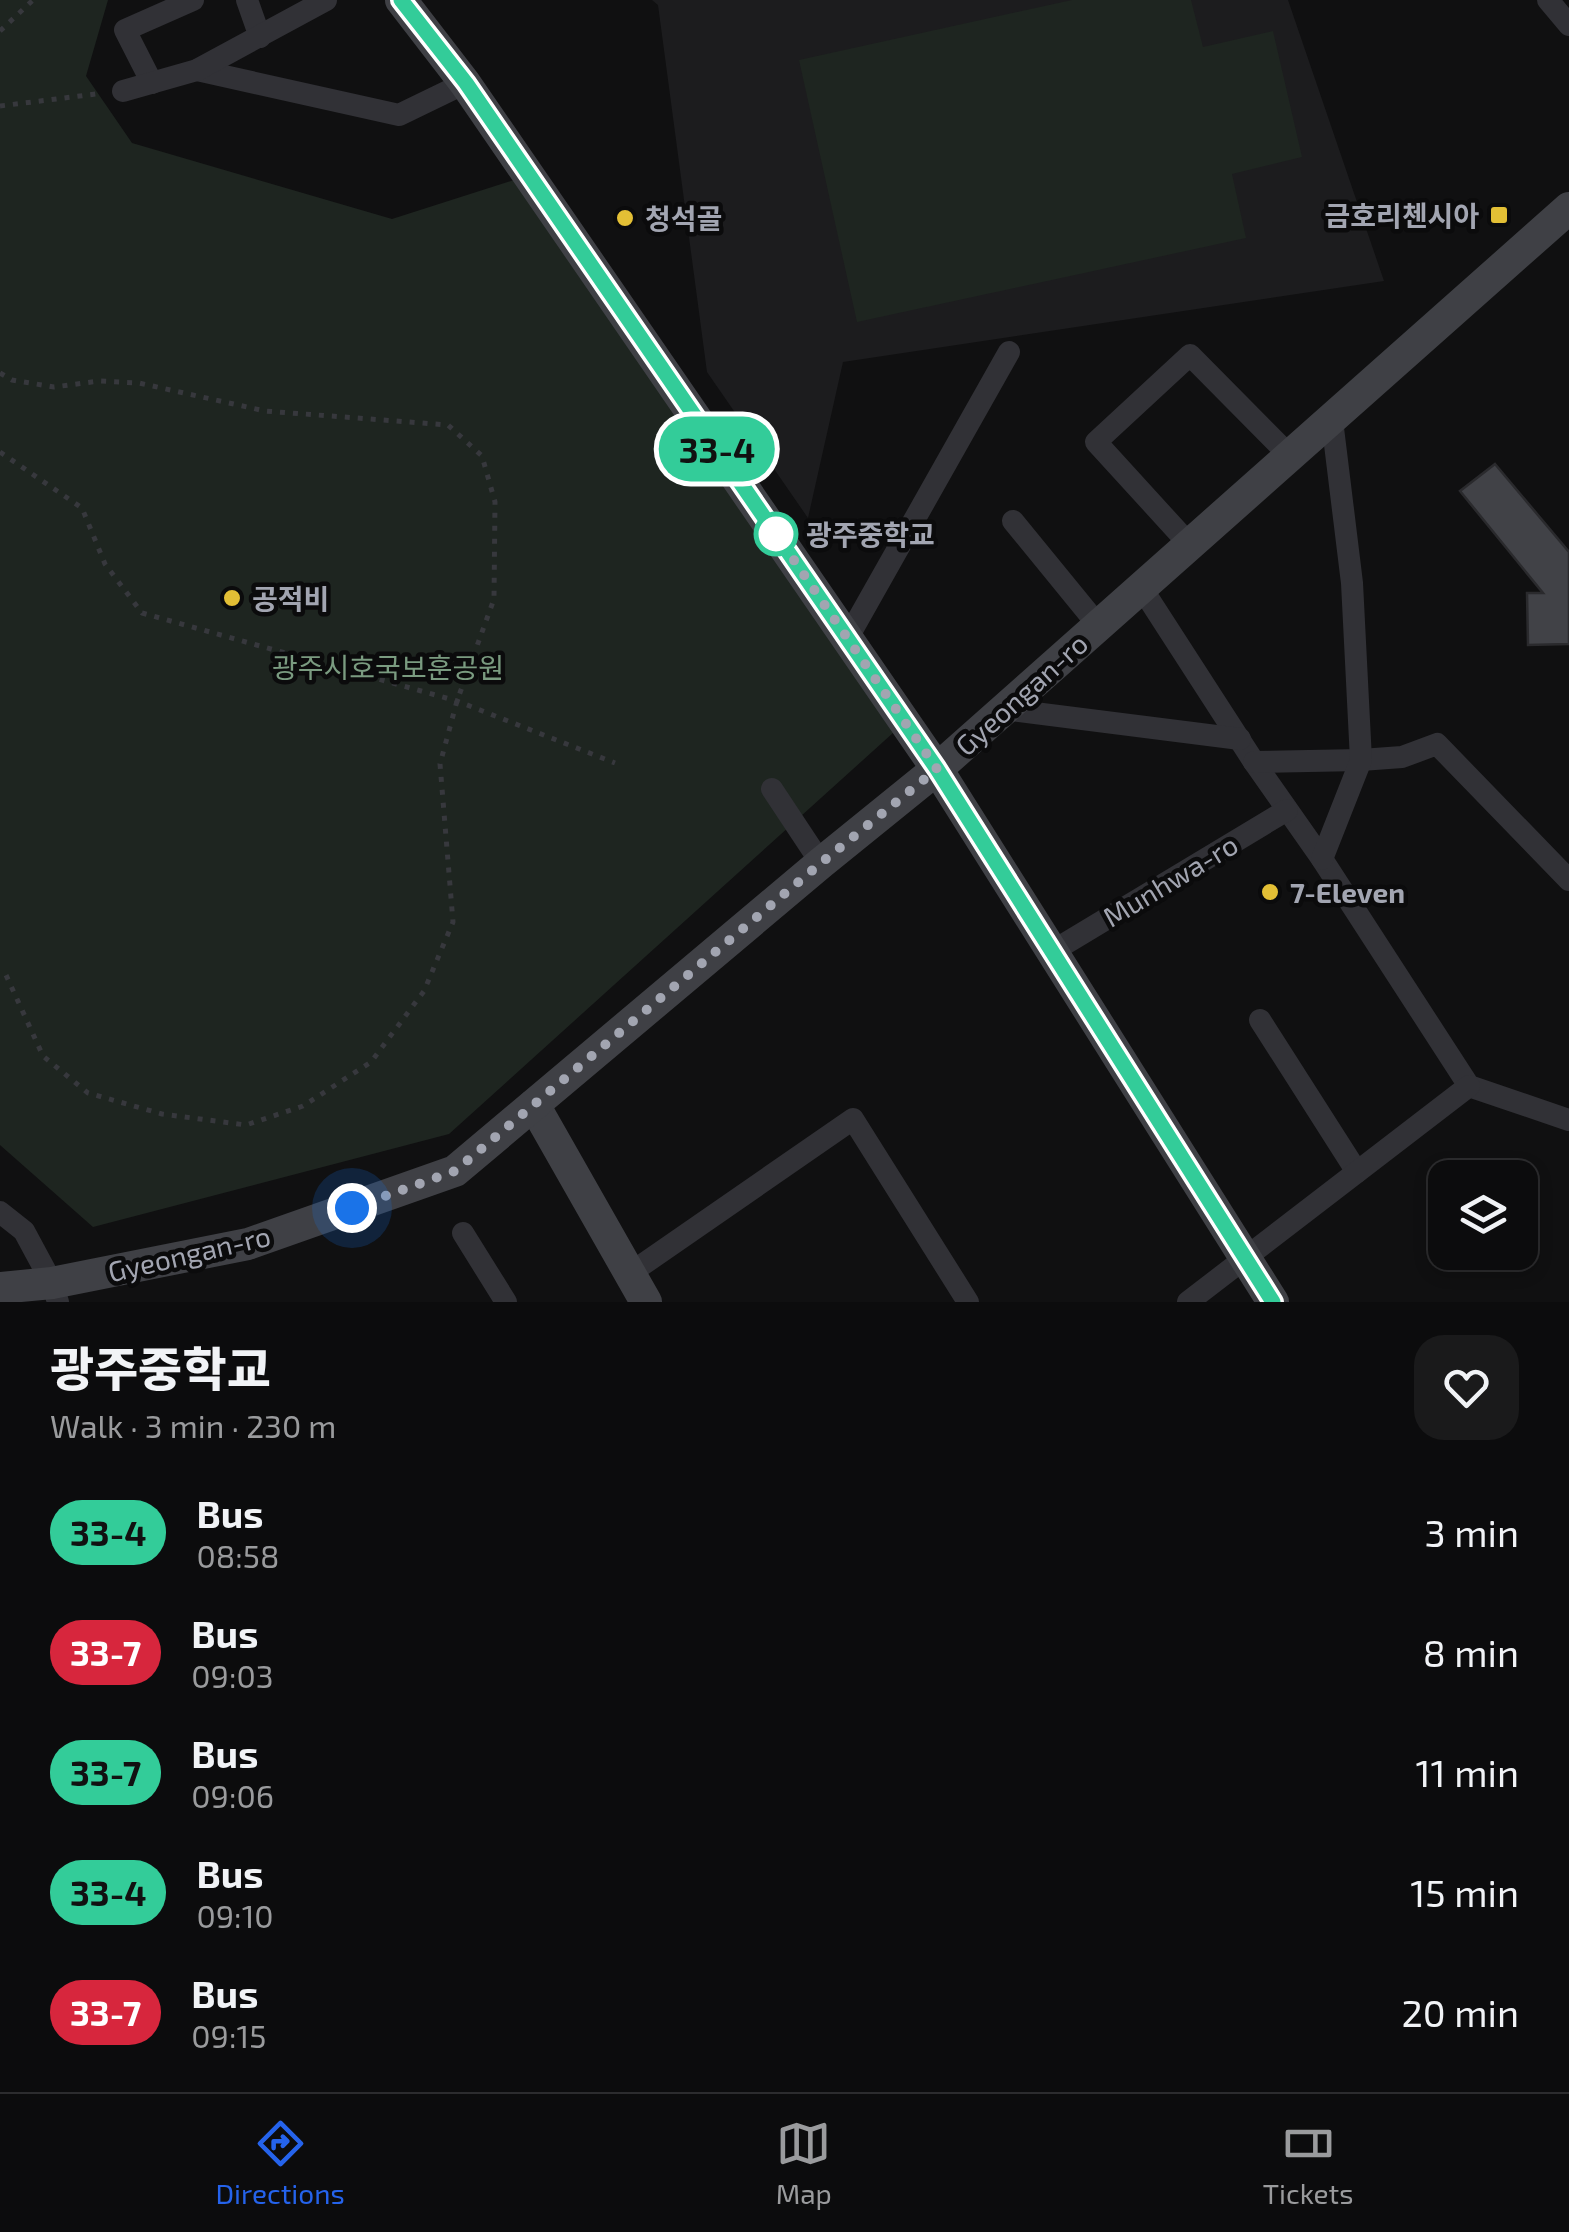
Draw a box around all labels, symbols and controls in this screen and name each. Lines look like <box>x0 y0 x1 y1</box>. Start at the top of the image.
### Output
place label: 금호리첸시아 <box>1324 198 1479 232</box>
place label: 청석골 <box>645 201 722 235</box>
marker: 금호리첸시아 <box>1488 204 1510 226</box>
marker: 청석골 <box>614 207 636 229</box>
line badge: 33-4 <box>647 416 787 482</box>
text: 33-4 <box>679 428 755 470</box>
marker: 광주중학교 <box>755 513 797 555</box>
place label: 광주중학교 <box>806 517 935 551</box>
place label: 공적비 <box>252 581 329 615</box>
marker: 공적비 <box>221 587 243 609</box>
street label: Gyeongan-ro <box>948 626 1094 762</box>
park label: 광주시호국보훈공원 <box>272 650 504 684</box>
street label: Munhwa-ro <box>1097 827 1243 933</box>
place label: 7-Eleven <box>1290 875 1405 909</box>
marker: 7-Eleven <box>1259 881 1281 903</box>
map controls <box>1428 1160 1538 1270</box>
button: layers <box>1428 1160 1538 1270</box>
your location <box>327 1183 377 1233</box>
street label: Gyeongan-ro <box>104 1218 274 1288</box>
button: heart <box>1414 1335 1519 1440</box>
text: 광주중학교 <box>50 1339 271 1397</box>
text: Walk · 3 min · 230 m <box>50 1406 336 1444</box>
text: Bus <box>196 1490 264 1536</box>
text: 3 min <box>1425 1509 1519 1555</box>
text: 33-4 <box>70 1511 146 1553</box>
text: 08:58 <box>196 1536 279 1574</box>
text: Bus <box>191 1610 258 1656</box>
text: 8 min <box>1423 1629 1519 1675</box>
text: 33-7 <box>70 1631 141 1673</box>
text: 09:03 <box>191 1656 274 1694</box>
text: Bus <box>191 1730 258 1776</box>
text: 11 min <box>1415 1749 1519 1795</box>
text: 33-7 <box>70 1751 141 1793</box>
text: 09:06 <box>191 1776 274 1814</box>
text: Bus <box>196 1850 264 1896</box>
text: 15 min <box>1410 1869 1519 1915</box>
text: 33-4 <box>70 1871 146 1913</box>
text: 09:10 <box>196 1896 274 1934</box>
text: Bus <box>191 1970 258 2016</box>
text: 20 min <box>1401 1989 1519 2035</box>
text: 33-7 <box>70 1991 141 2033</box>
text: 09:15 <box>191 2016 266 2054</box>
tab: Directions <box>216 2116 345 2210</box>
tab: Map <box>776 2116 832 2210</box>
tab: Tickets <box>1263 2116 1353 2210</box>

